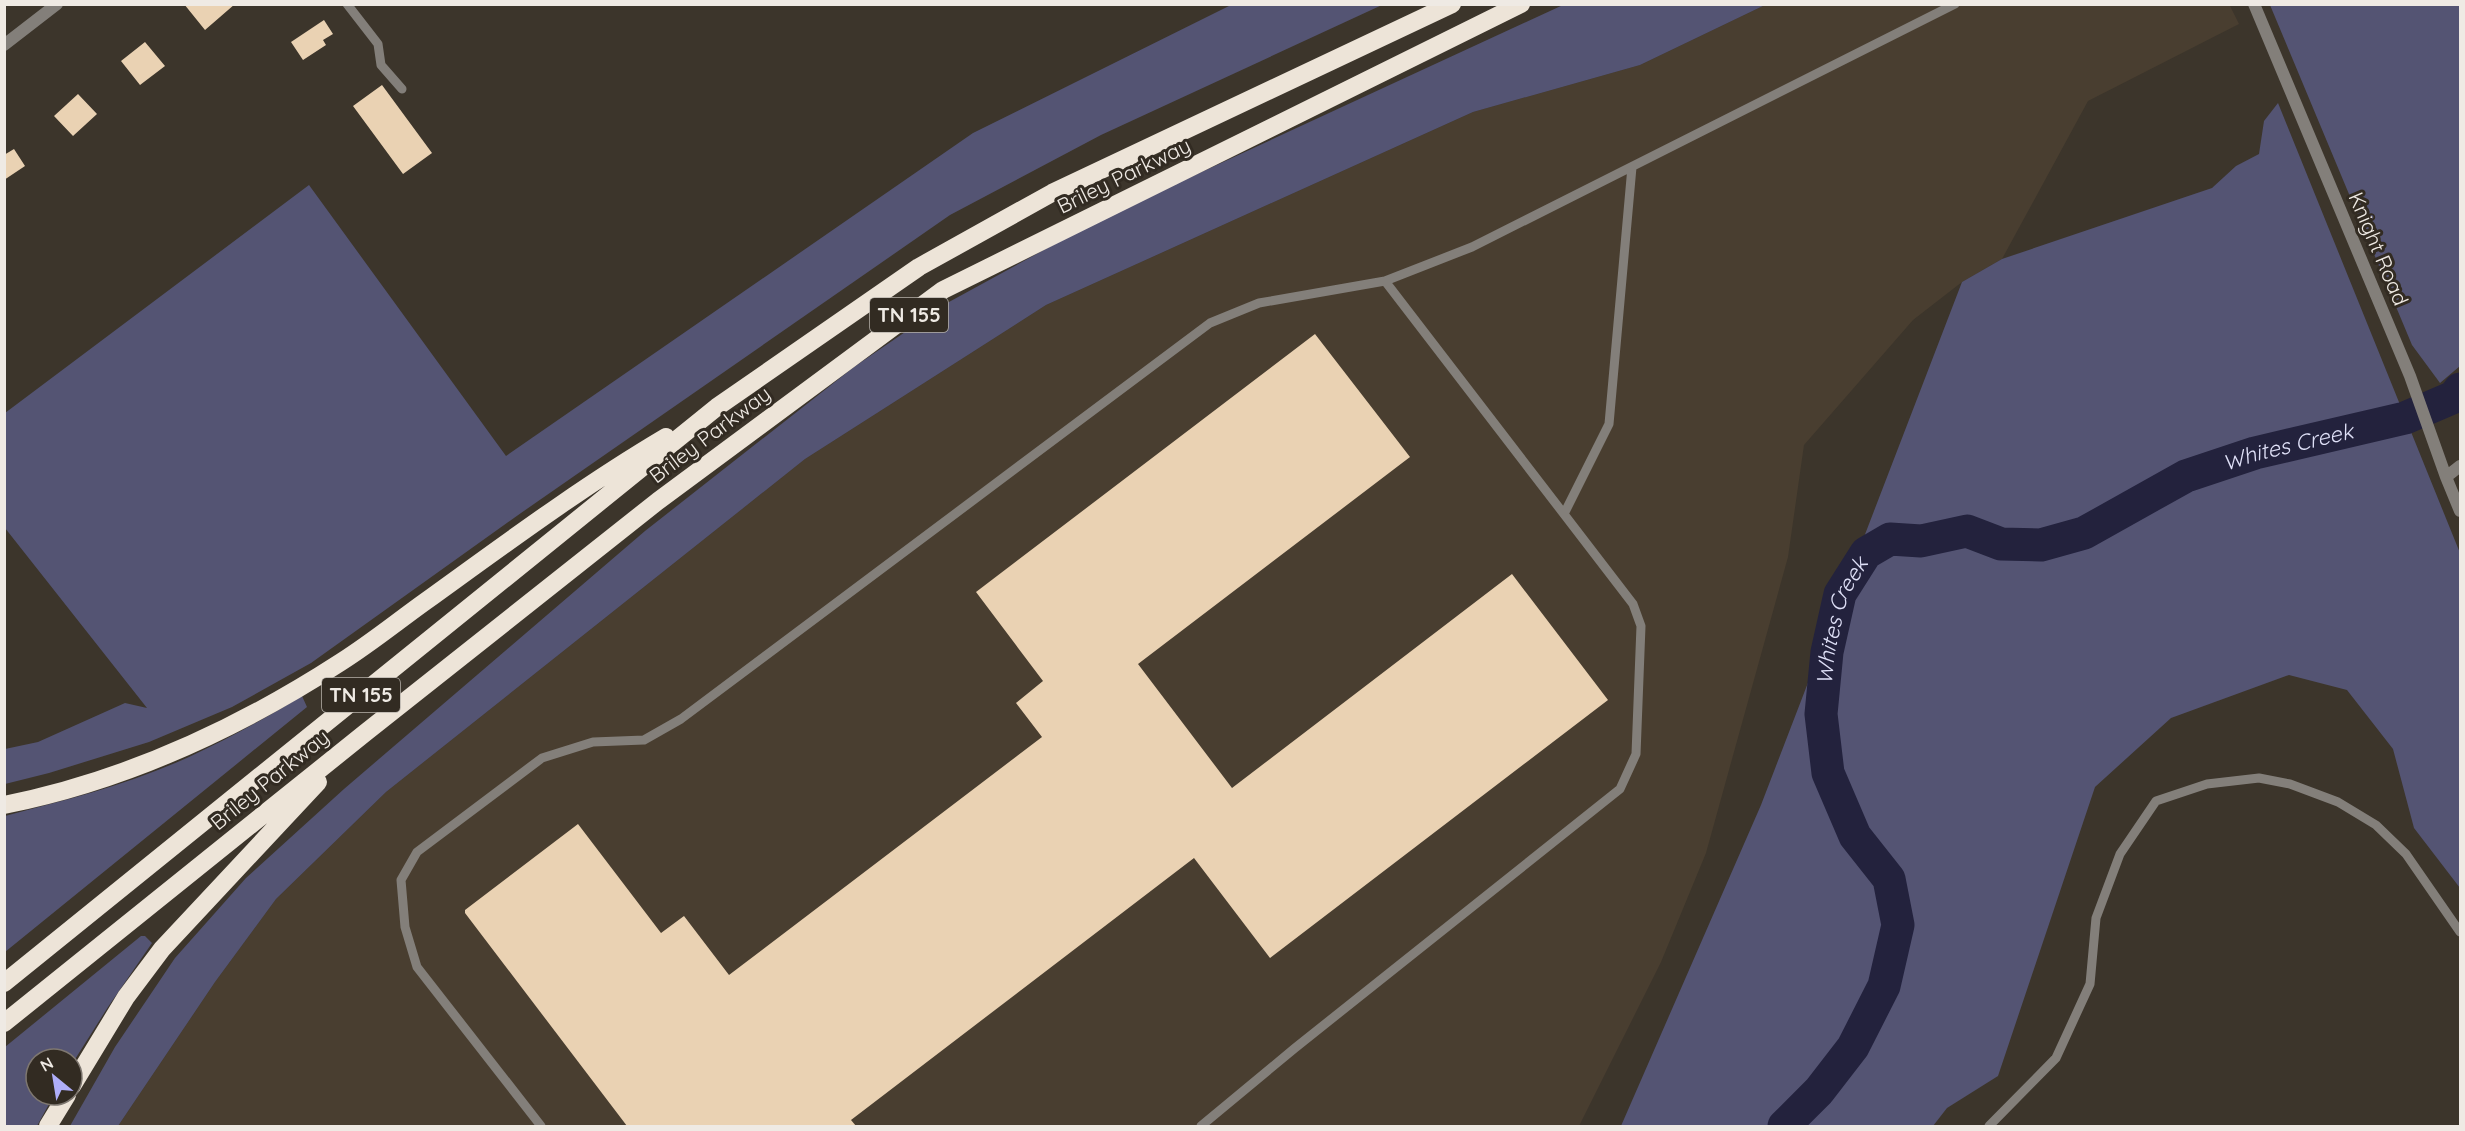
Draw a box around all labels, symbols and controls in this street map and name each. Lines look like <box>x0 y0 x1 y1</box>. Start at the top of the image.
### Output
street label: Briley Parkway <box>1053 132 1195 219</box>
street label: Knight Road <box>2343 188 2414 309</box>
road number: TN 155 <box>870 298 948 332</box>
street label: Briley Parkway <box>644 380 775 488</box>
water label: Whites Creek <box>2219 416 2358 477</box>
water label: Whites Creek <box>1810 550 1875 686</box>
road number: TN 155 <box>322 678 400 712</box>
street label: Briley Parkway <box>205 723 334 835</box>
north arrow <box>24 1047 84 1107</box>
text: N <box>36 1052 57 1076</box>

